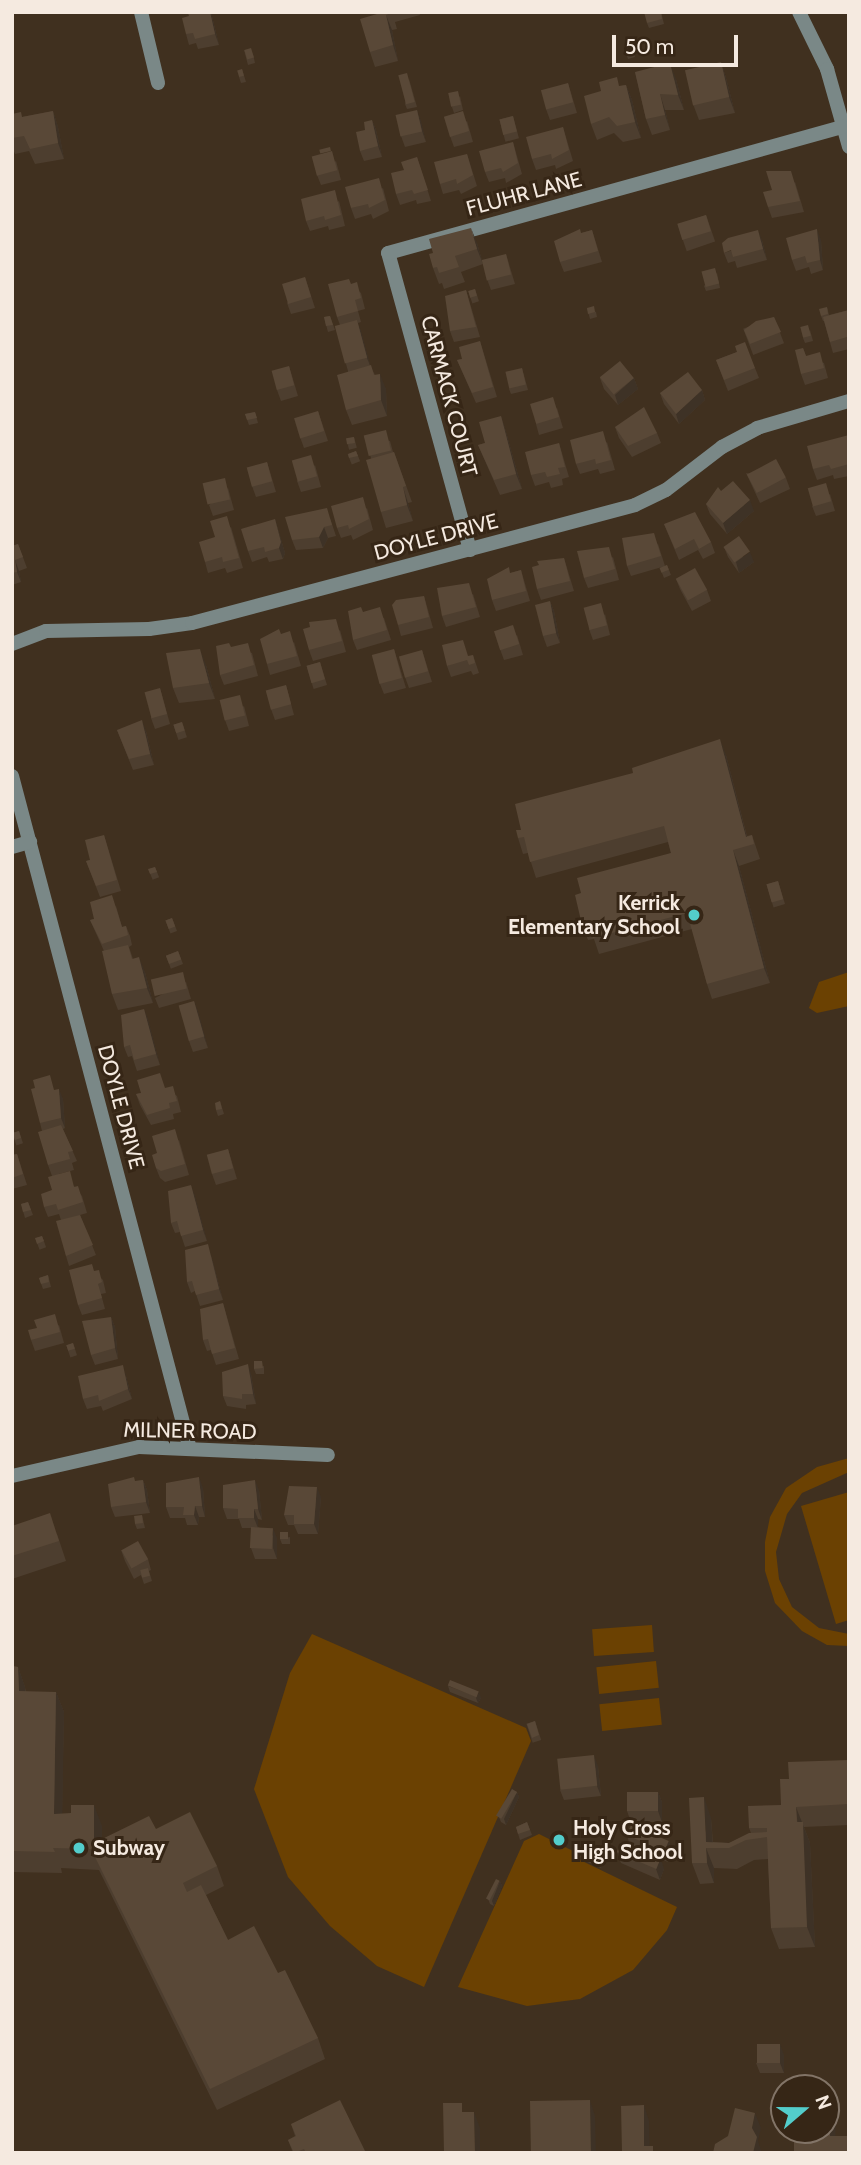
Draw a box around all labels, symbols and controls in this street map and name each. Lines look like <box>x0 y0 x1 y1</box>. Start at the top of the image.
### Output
scale bar <box>616 21 742 65</box>
text: 50 m <box>625 34 674 59</box>
street label: FLUHR LANE <box>464 167 584 221</box>
street label: CARMACK COURT <box>415 313 483 479</box>
street label: DOYLE DRIVE <box>371 508 501 566</box>
place label: Kerrick Elementary School <box>508 890 680 940</box>
marker: Kerrick Elementary School <box>686 907 702 923</box>
street label: DOYLE DRIVE <box>92 1042 150 1172</box>
street label: MILNER ROAD <box>123 1417 257 1445</box>
place label: Holy Cross High School <box>573 1815 683 1865</box>
marker: Holy Cross High School <box>551 1832 567 1848</box>
place label: Subway <box>93 1835 165 1861</box>
marker: Subway <box>71 1840 87 1856</box>
north arrow <box>770 2074 840 2144</box>
text: N <box>810 2092 836 2113</box>

